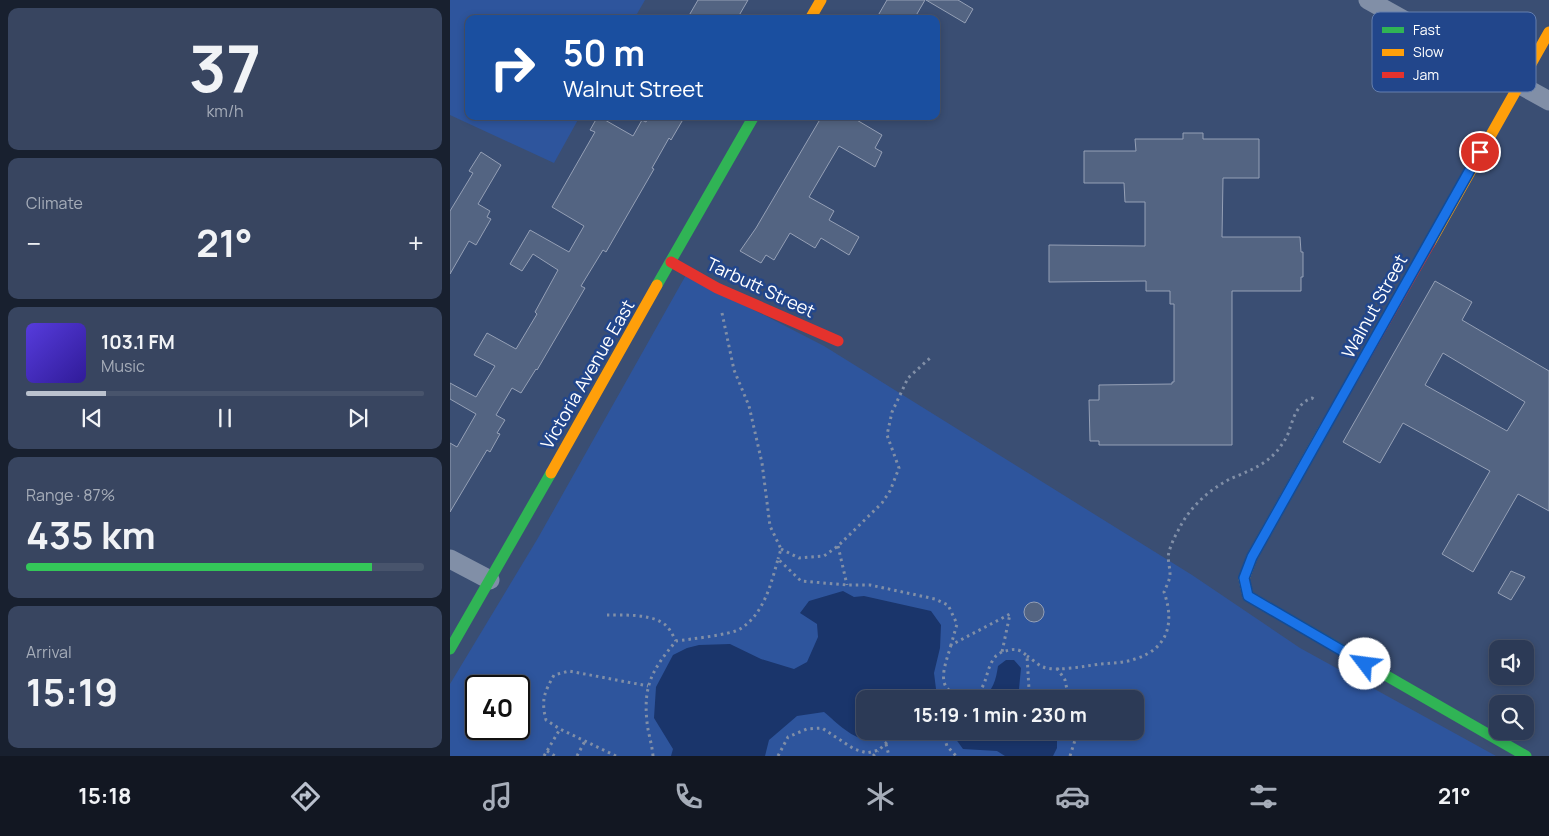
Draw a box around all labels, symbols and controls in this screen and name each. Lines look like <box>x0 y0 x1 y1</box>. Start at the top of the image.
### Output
legend <box>1372 12 1536 92</box>
text: Fast <box>1413 20 1441 39</box>
text: 37 <box>189 23 261 112</box>
text: 50 m <box>563 29 645 77</box>
icon: right <box>480 35 545 100</box>
text: Slow <box>1413 42 1444 61</box>
text: Jam <box>1413 65 1439 84</box>
text: Walnut Street <box>563 74 704 104</box>
text: km/h <box>206 100 244 122</box>
pin <box>1459 131 1501 173</box>
icon: arrive <box>1466 138 1494 166</box>
text: Climate <box>26 192 83 214</box>
text: 21° <box>196 216 253 268</box>
text: − <box>26 224 41 262</box>
text: + <box>408 224 424 262</box>
street label: Walnut Street <box>1336 250 1412 362</box>
street label: Tarbutt Street <box>703 251 819 323</box>
street label: Victoria Avenue East <box>534 295 640 453</box>
text: 103.1 FM <box>101 329 175 355</box>
text: Music <box>101 355 145 377</box>
icon: previous <box>78 404 106 432</box>
icon: pause <box>211 404 239 432</box>
icon: next <box>344 404 372 432</box>
text: Range · 87% <box>26 484 115 506</box>
text: 435 km <box>26 508 156 560</box>
position arrow <box>1338 637 1390 689</box>
map controls <box>1489 640 1534 740</box>
button: sound <box>1489 640 1534 685</box>
text: Arrival <box>26 641 72 663</box>
text: 15:19 <box>26 665 118 717</box>
speed limit sign: 40 <box>465 675 530 740</box>
button: search <box>1489 695 1534 740</box>
text: 15:19 · 1 min · 230 m <box>913 702 1087 728</box>
icon: directions <box>288 779 323 814</box>
icon: music <box>480 779 515 814</box>
icon: phone <box>671 779 706 814</box>
icon: climate <box>863 779 898 814</box>
icon: car <box>1055 779 1090 814</box>
icon: filters <box>1246 779 1281 814</box>
text: 15:18 <box>78 781 132 811</box>
text: 21° <box>1438 781 1471 811</box>

